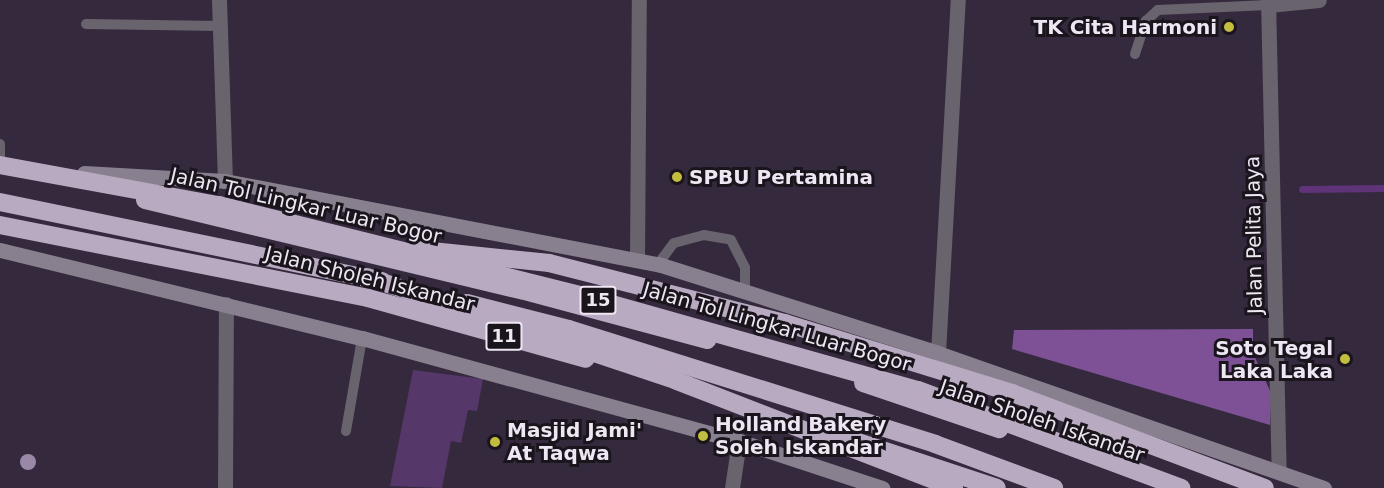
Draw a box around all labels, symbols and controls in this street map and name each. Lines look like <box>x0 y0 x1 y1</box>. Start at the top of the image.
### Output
place label: TK Cita Harmoni <box>1034 15 1217 39</box>
marker: TK Cita Harmoni <box>1222 20 1236 34</box>
street label: Jalan Pelita Jaya <box>1241 156 1267 314</box>
street label: Jalan Tol Lingkar Luar Bogor <box>168 163 444 249</box>
place label: SPBU Pertamina <box>689 165 873 189</box>
marker: SPBU Pertamina <box>670 170 684 184</box>
street label: Jalan Sholeh Iskandar <box>263 241 477 317</box>
street label: Jalan Tol Lingkar Luar Bogor <box>640 277 914 377</box>
road number: 15 <box>578 285 618 315</box>
road number: 11 <box>484 321 524 351</box>
place label: Soto Tegal Laka Laka <box>1215 336 1333 383</box>
marker: Soto Tegal Laka Laka <box>1338 352 1352 366</box>
street label: Jalan Sholeh Iskandar <box>936 375 1148 467</box>
place label: Holland Bakery Soleh Iskandar <box>715 412 886 459</box>
place label: Masjid Jami' At Taqwa <box>507 418 642 465</box>
marker: Holland Bakery Soleh Iskandar <box>696 429 710 443</box>
marker: Masjid Jami' At Taqwa <box>488 435 502 449</box>

